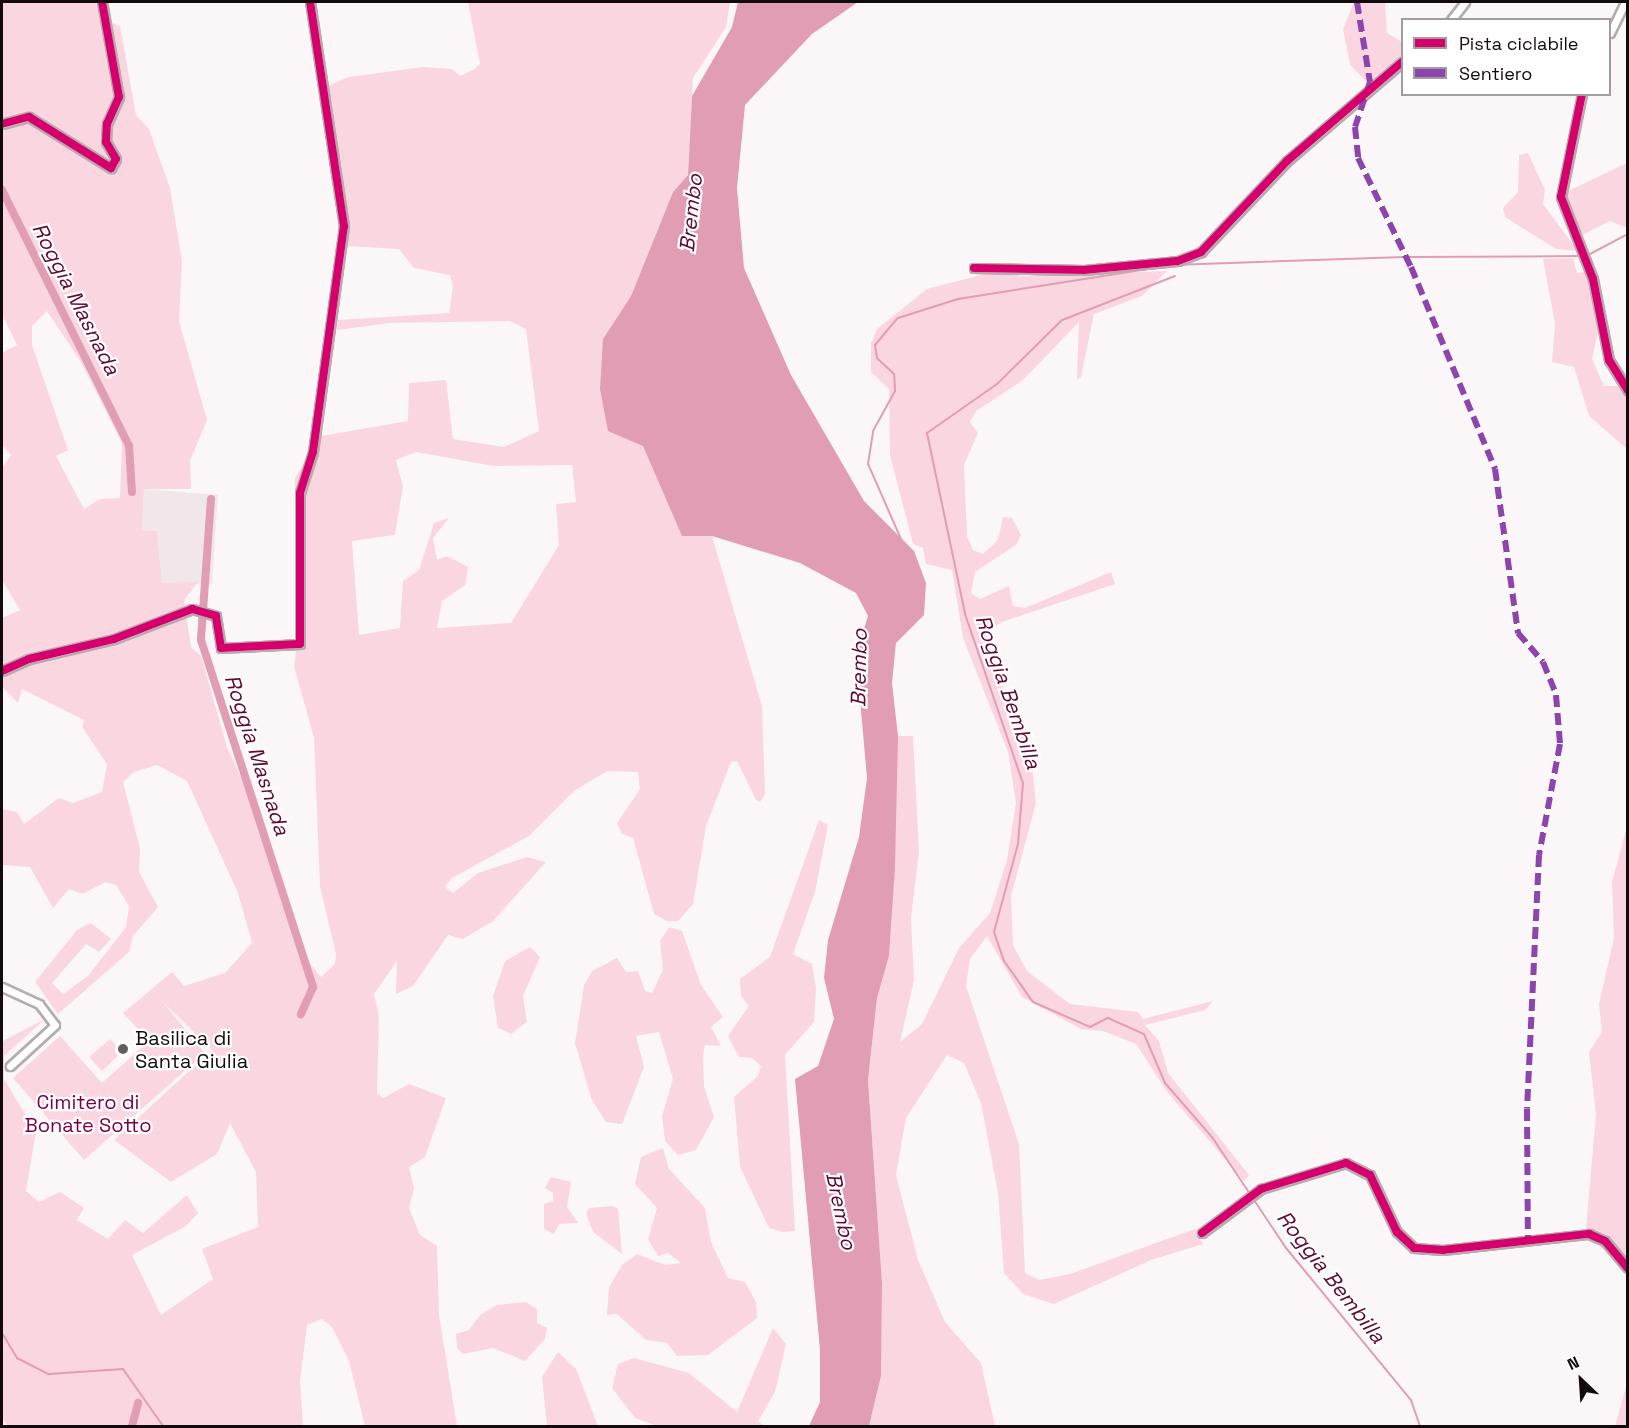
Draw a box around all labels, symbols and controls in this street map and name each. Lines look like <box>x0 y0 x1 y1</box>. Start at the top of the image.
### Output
legend <box>1401 18 1611 96</box>
text: Pista ciclabile <box>1459 32 1578 55</box>
text: Sentiero <box>1459 62 1532 85</box>
water label: Brembo <box>674 173 708 253</box>
water label: Roggia Masnada <box>27 219 125 379</box>
water label: Roggia Bembilla <box>970 612 1046 772</box>
water label: Brembo <box>846 629 872 707</box>
water label: Roggia Masnada <box>219 672 295 838</box>
place label: Basilica di Santa Giulia <box>135 1026 248 1073</box>
marker: Basilica di Santa Giulia <box>116 1042 130 1056</box>
park label: Cimitero di Bonate Sotto <box>24 1090 152 1137</box>
water label: Brembo <box>821 1170 861 1252</box>
water label: Roggia Bembilla <box>1271 1206 1391 1348</box>
north arrow <box>1551 1350 1611 1410</box>
text: N <box>1564 1351 1582 1375</box>

